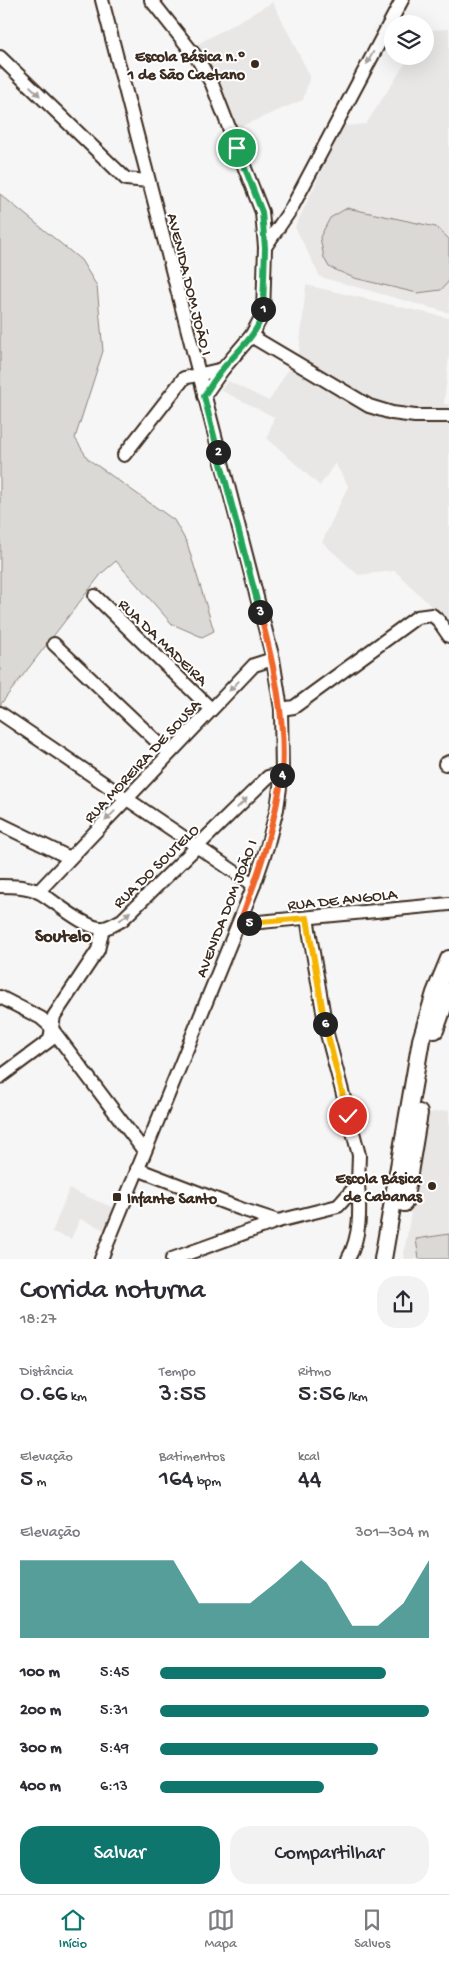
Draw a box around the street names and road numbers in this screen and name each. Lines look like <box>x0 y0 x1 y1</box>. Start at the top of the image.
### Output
street label: AVENIDA DOM JOÃO I <box>161 211 215 358</box>
street label: RUA DA MADEIRA <box>113 596 211 692</box>
street label: RUA MOREIRA DE SOUSA <box>81 695 207 828</box>
street label: RUA DO SOUTELO <box>110 821 205 913</box>
street label: AVENIDA DOM JOÃO I <box>192 837 263 981</box>
street label: RUA DE ANGOLA <box>287 886 400 917</box>

